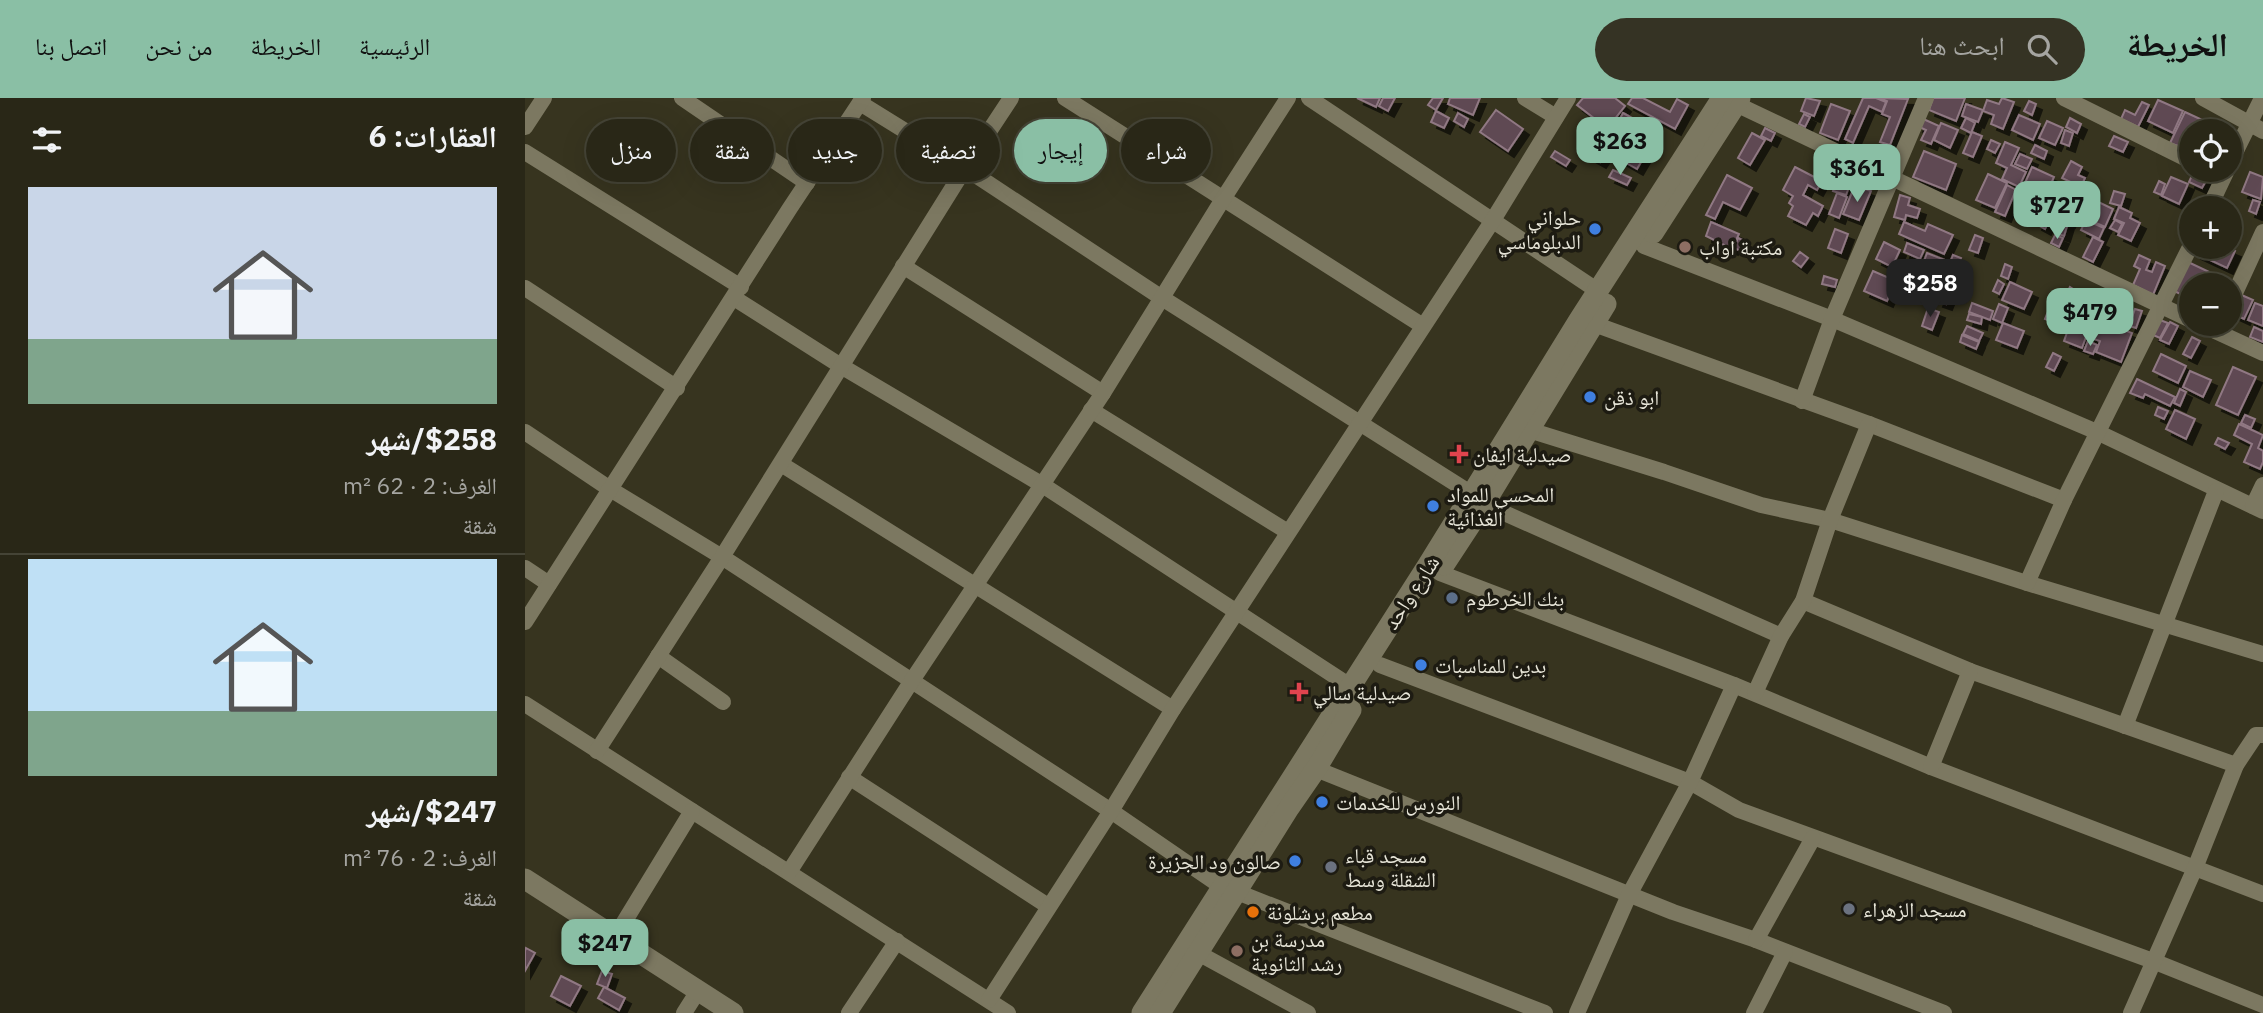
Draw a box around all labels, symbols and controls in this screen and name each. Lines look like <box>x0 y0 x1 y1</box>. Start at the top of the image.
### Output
search box <box>1595 18 2085 81</box>
text: الخريطة <box>2127 22 2228 65</box>
text: ابحث هنا <box>1919 28 2005 62</box>
text: اتصل بنا <box>35 30 107 62</box>
text: من نحن <box>145 30 212 62</box>
text: الخريطة <box>250 30 321 62</box>
text: الرئيسية <box>359 30 430 62</box>
icon: search <box>2023 30 2061 68</box>
text: العقارات: 6 <box>369 116 497 155</box>
pin: $263 <box>1579 118 1661 177</box>
chip: منزل <box>586 119 676 182</box>
chip: شقة <box>690 119 774 182</box>
chip: جديد <box>788 119 882 182</box>
chip: تصفية <box>896 119 1000 182</box>
chip: إيجار <box>1014 119 1107 182</box>
chip: شراء <box>1121 119 1211 182</box>
map controls <box>2179 119 2242 336</box>
button: locate <box>2179 119 2242 182</box>
icon: filters <box>28 121 66 159</box>
text: $263 <box>1592 125 1648 155</box>
pin: $361 <box>1816 144 1898 204</box>
text: $361 <box>1829 152 1885 182</box>
pin: $727 <box>2016 181 2098 241</box>
text: $727 <box>2029 189 2085 219</box>
button: + <box>2179 196 2242 259</box>
place label: حلواني الدبلوماسي <box>1498 203 1581 258</box>
marker: حلواني الدبلوماسي <box>1587 221 1603 237</box>
icon: home <box>200 232 326 358</box>
place label: مكتبة اواب <box>1699 233 1782 261</box>
marker: مكتبة اواب <box>1677 239 1693 255</box>
pin: $258 <box>1889 260 1971 319</box>
text: $258 <box>1902 267 1958 297</box>
button: − <box>2179 273 2242 336</box>
pin: $479 <box>2049 288 2131 348</box>
text: $479 <box>2062 296 2118 326</box>
place label: ابو ذقن <box>1604 383 1659 411</box>
marker: ابو ذقن <box>1582 389 1598 405</box>
text: $258/شهر <box>366 419 497 458</box>
place label: صيدلية ايفان <box>1473 440 1571 468</box>
marker: صيدلية ايفان <box>1451 446 1467 462</box>
text: الغرف: 2 · 62 m² <box>343 470 497 500</box>
place label: المحسي للمواد الغذائية <box>1447 480 1554 532</box>
marker: المحسي للمواد الغذائية <box>1425 498 1441 514</box>
text: شقة <box>463 510 497 540</box>
street label: شارع واحد <box>1377 550 1445 634</box>
place label: بنك الخرطوم <box>1466 584 1564 613</box>
marker: بنك الخرطوم <box>1444 590 1460 606</box>
icon: home <box>200 604 326 730</box>
place label: بدين للمناسبات <box>1435 651 1546 679</box>
marker: بدين للمناسبات <box>1413 657 1429 673</box>
place label: صيدلية سالي <box>1313 678 1412 709</box>
marker: صيدلية سالي <box>1291 684 1307 700</box>
place label: النورس للخدمات <box>1336 788 1460 816</box>
text: $247/شهر <box>366 791 497 830</box>
marker: النورس للخدمات <box>1314 794 1330 810</box>
place label: مسجد قباء الشقلة وسط <box>1345 841 1436 893</box>
text: الغرف: 2 · 76 m² <box>343 842 497 872</box>
place label: صالون ود الجزيرة <box>1148 847 1281 875</box>
marker: صالون ود الجزيرة <box>1287 853 1303 869</box>
marker: مسجد قباء الشقلة وسط <box>1323 859 1339 875</box>
text: شقة <box>463 882 497 912</box>
place label: مسجد الزهراء <box>1863 895 1967 923</box>
place label: مطعم برشلونة <box>1267 898 1373 927</box>
marker: مسجد الزهراء <box>1841 901 1857 917</box>
marker: مطعم برشلونة <box>1245 904 1261 920</box>
pin: $247 <box>564 920 646 979</box>
place label: مدرسة بن رشد الثانوية <box>1251 925 1342 977</box>
text: $247 <box>577 927 633 957</box>
marker: مدرسة بن رشد الثانوية <box>1229 943 1245 959</box>

